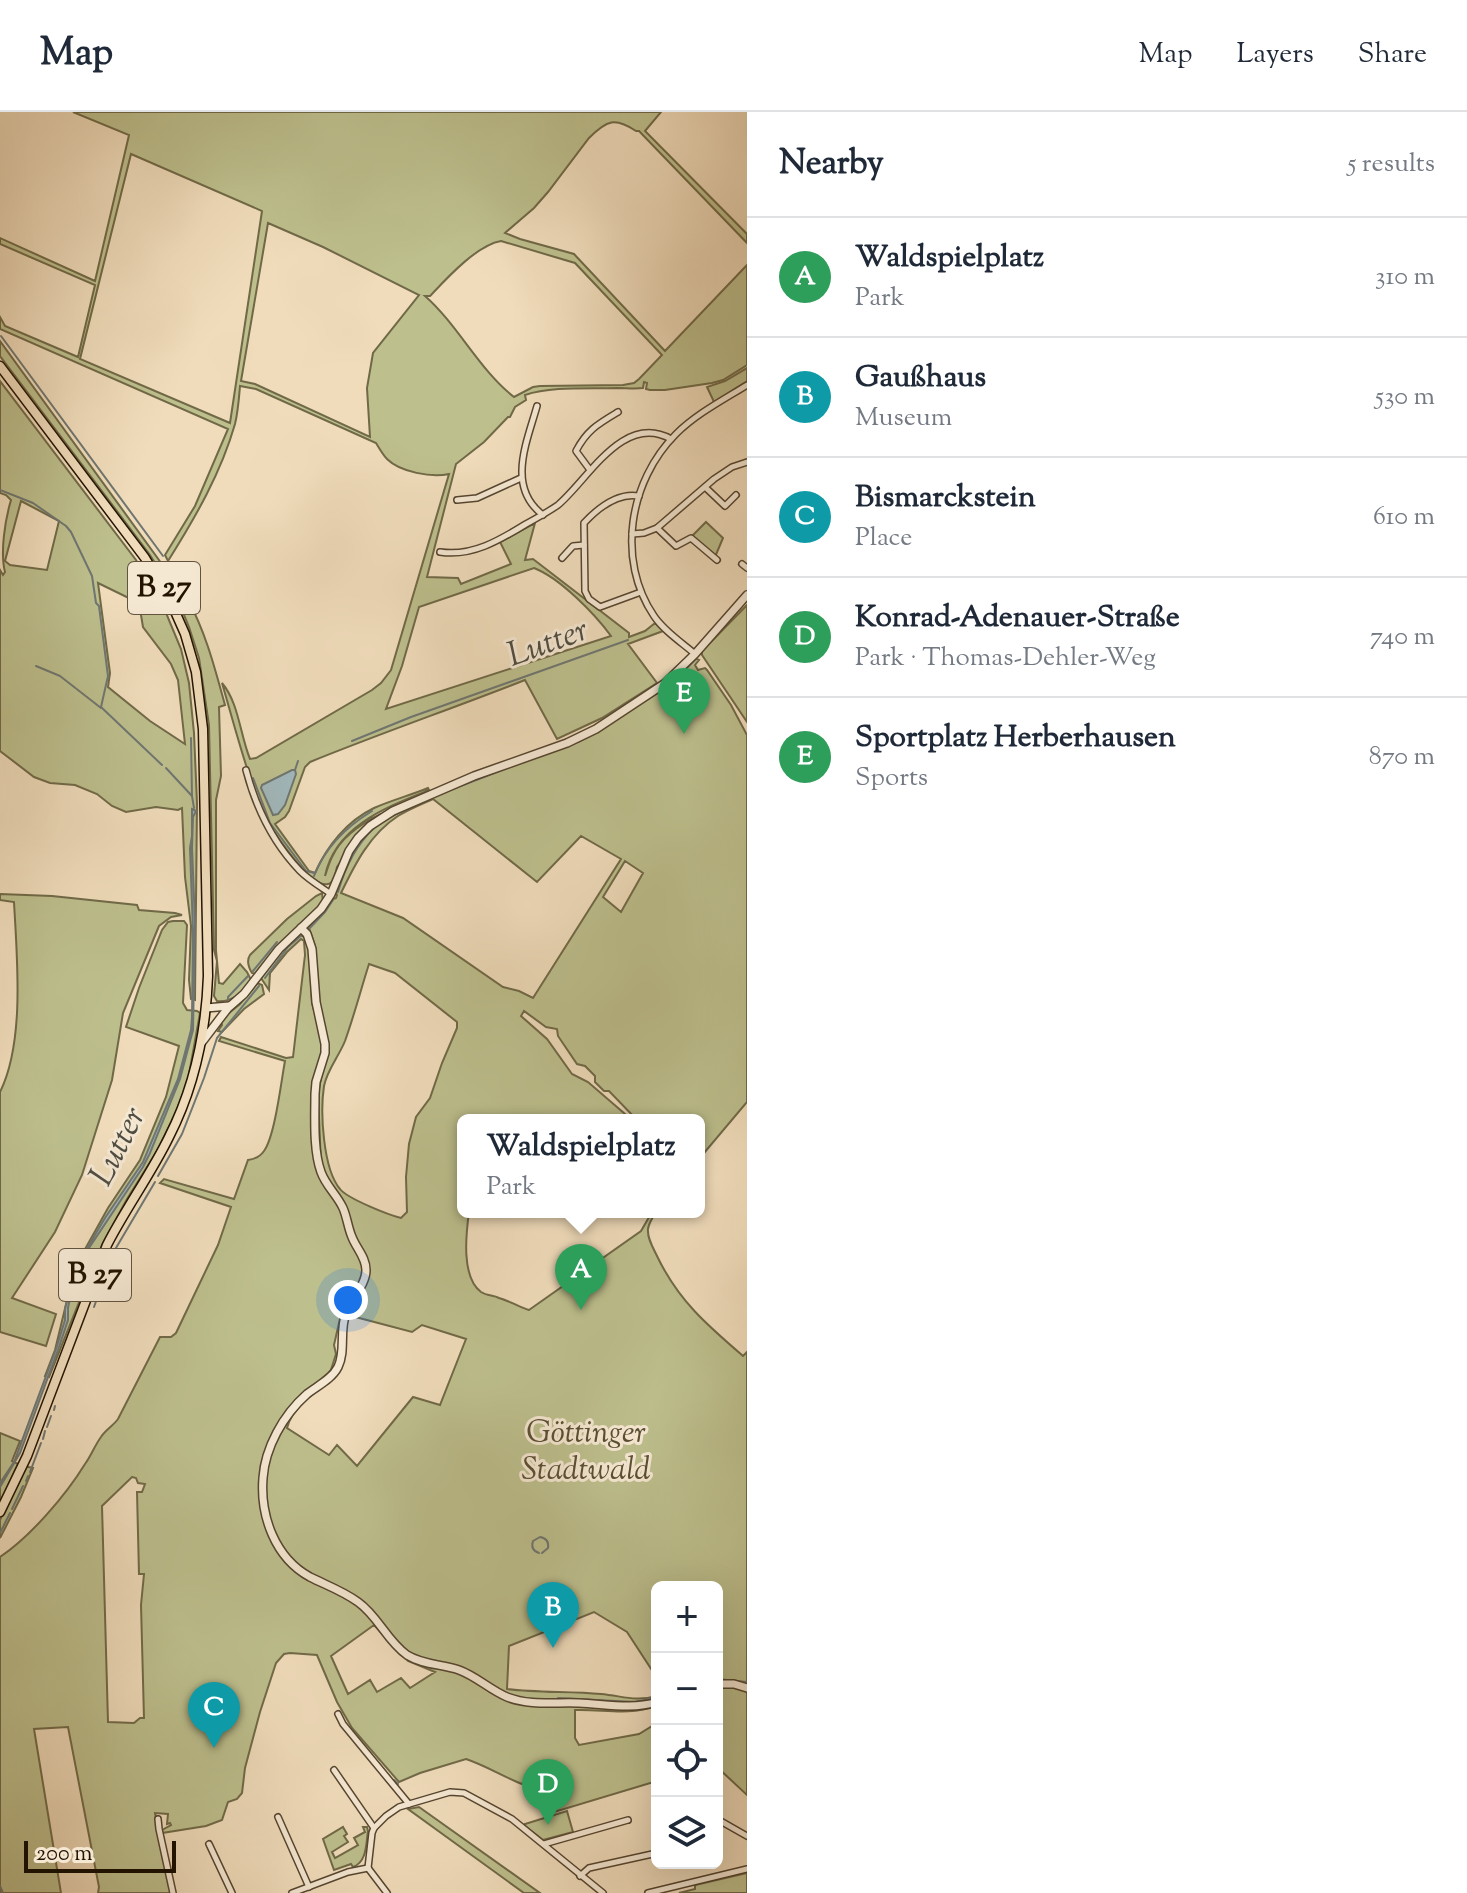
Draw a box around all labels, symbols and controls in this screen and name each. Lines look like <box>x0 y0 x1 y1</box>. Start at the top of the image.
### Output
text: Map <box>40 28 113 82</box>
text: Map <box>1139 35 1192 75</box>
text: Layers <box>1236 35 1314 75</box>
text: Share <box>1358 35 1427 75</box>
text: Nearby <box>779 140 884 189</box>
text: 5 results <box>1347 146 1435 183</box>
text: Waldspielplatz <box>855 237 1044 280</box>
text: A <box>794 259 816 296</box>
text: 310 m <box>1375 259 1435 296</box>
text: Park <box>855 280 905 317</box>
text: Gaußhaus <box>855 357 986 400</box>
text: B <box>797 379 813 416</box>
text: 530 m <box>1375 379 1435 416</box>
text: Museum <box>855 400 952 437</box>
text: Bismarckstein <box>855 477 1036 520</box>
text: C <box>795 499 815 536</box>
text: 610 m <box>1373 499 1435 536</box>
text: Place <box>855 520 912 557</box>
road number: B 27 <box>128 562 200 614</box>
text: Konrad-Adenauer-Straße <box>855 597 1180 640</box>
water label: Lutter <box>500 607 596 681</box>
text: D <box>795 619 815 656</box>
text: 740 m <box>1370 619 1435 656</box>
text: Park · Thomas-Dehler-Weg <box>855 640 1156 677</box>
pin: E <box>658 668 710 734</box>
text: Sportplatz Herberhausen <box>855 717 1176 760</box>
text: E <box>797 739 813 776</box>
text: 870 m <box>1369 739 1435 776</box>
text: Sports <box>855 760 928 797</box>
water label: Lutter <box>78 1099 160 1195</box>
popup <box>457 1114 705 1218</box>
text: Waldspielplatz <box>486 1126 676 1169</box>
text: Park <box>486 1169 536 1206</box>
pin: A <box>555 1244 607 1310</box>
road number: B 27 <box>59 1249 131 1301</box>
your location <box>328 1280 368 1320</box>
park label: Göttinger Stadtwald <box>522 1411 651 1494</box>
map controls <box>651 1581 723 1869</box>
button: + <box>651 1581 723 1653</box>
pin: B <box>527 1582 579 1648</box>
button: − <box>651 1653 723 1725</box>
pin: C <box>188 1682 240 1748</box>
button: locate <box>651 1725 723 1797</box>
pin: D <box>522 1759 574 1825</box>
button: layers <box>651 1797 723 1869</box>
scale bar <box>24 1837 176 1873</box>
text: 200 m <box>36 1839 92 1871</box>

